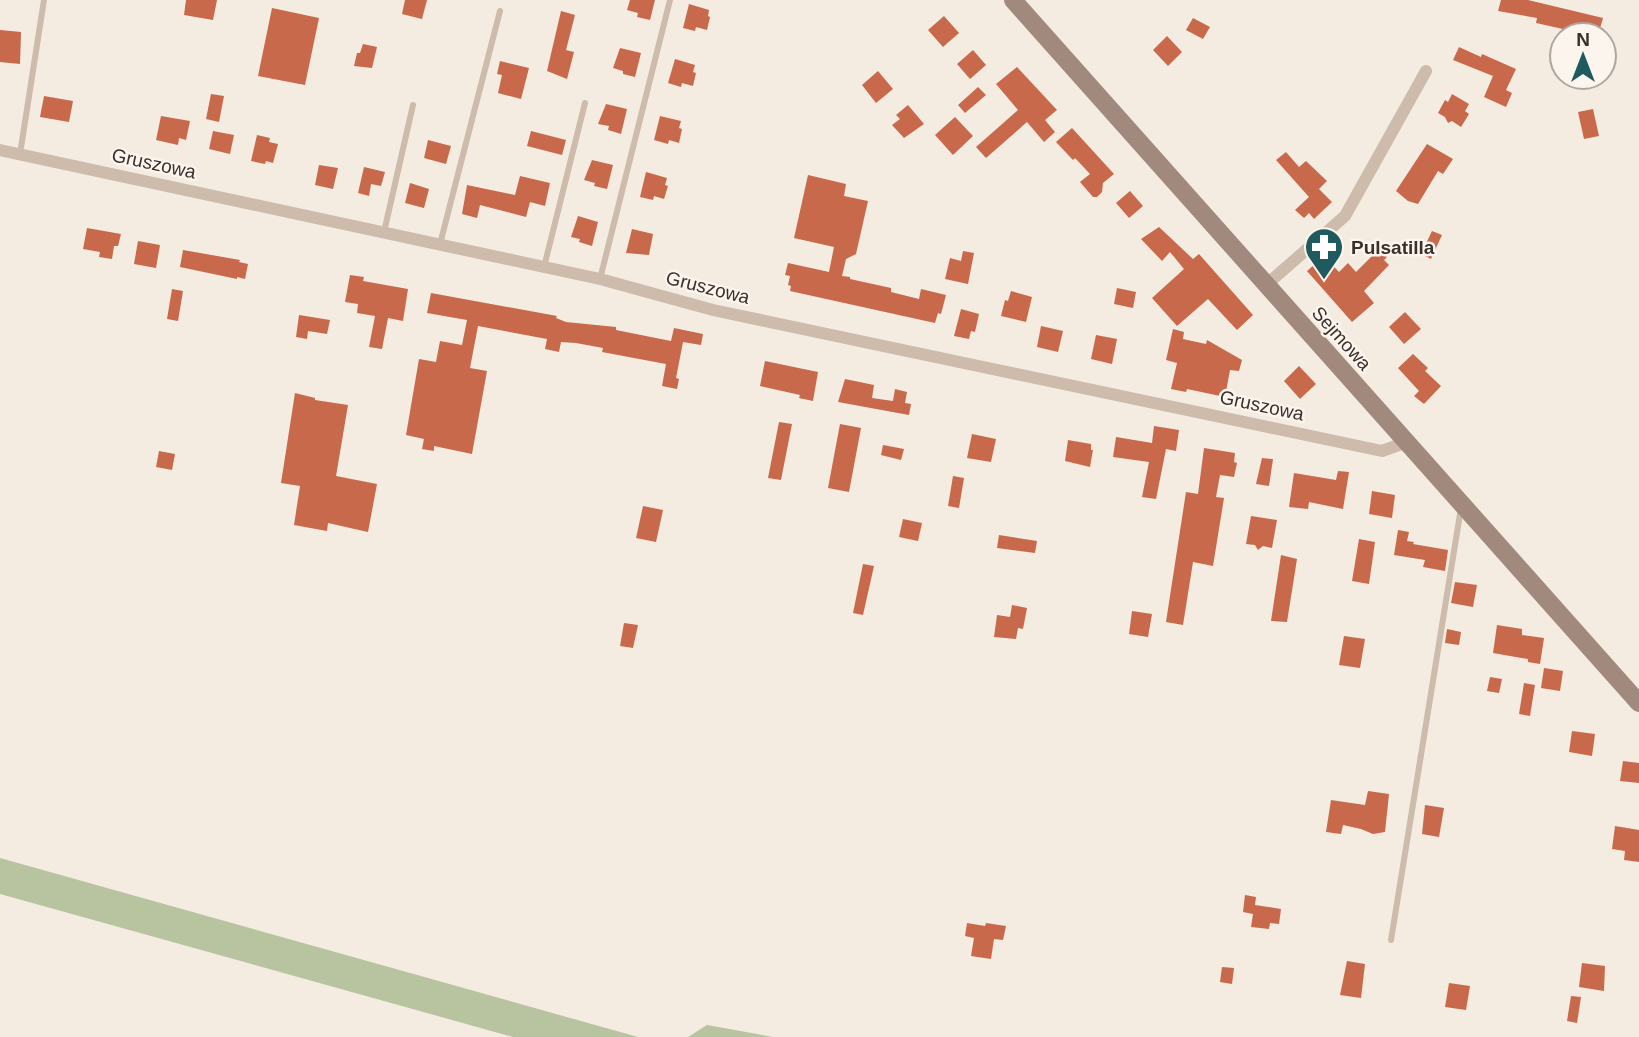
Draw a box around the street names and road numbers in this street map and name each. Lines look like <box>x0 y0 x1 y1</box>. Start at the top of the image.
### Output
street label: Gruszowa <box>110 144 198 183</box>
street label: Gruszowa <box>664 267 752 308</box>
street label: Sejmowa <box>1308 302 1376 375</box>
street label: Gruszowa <box>1218 386 1306 425</box>

